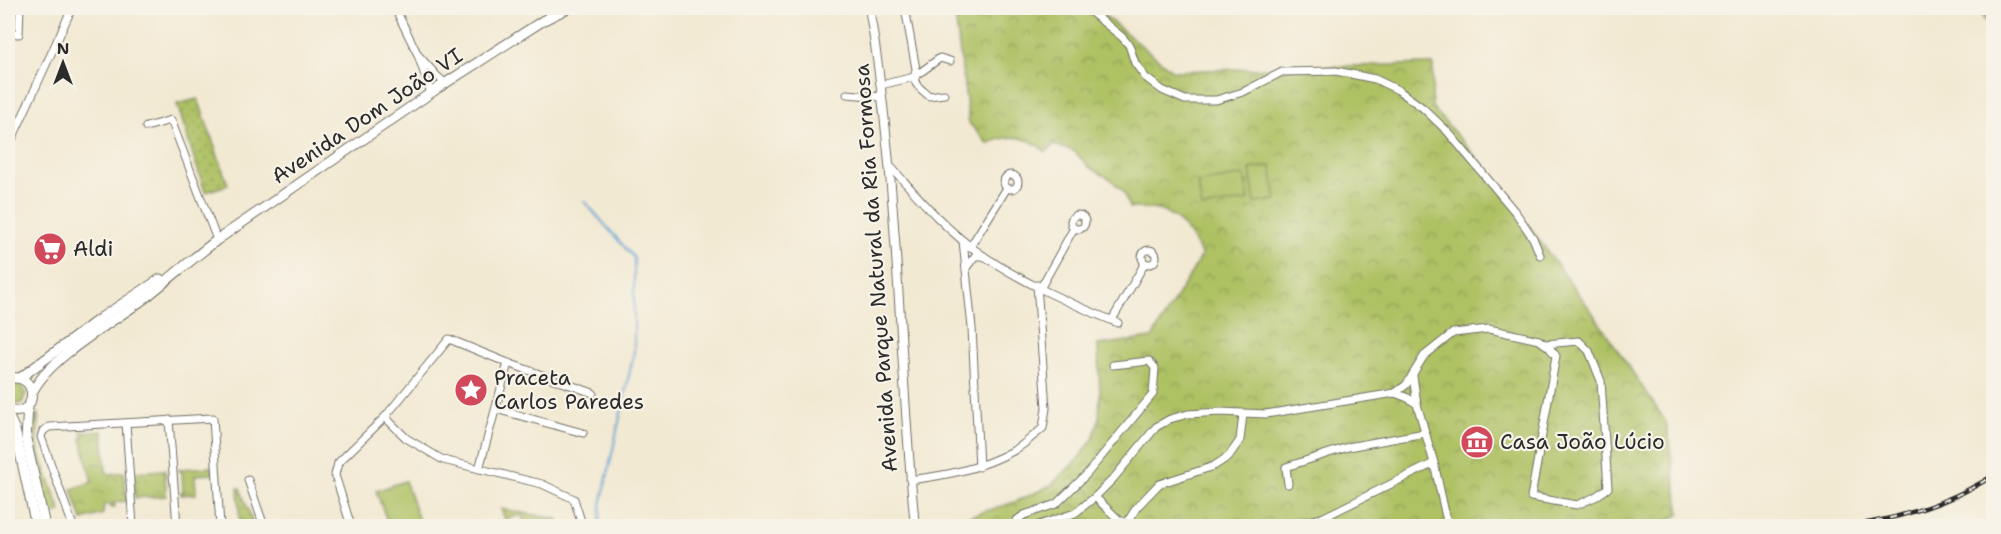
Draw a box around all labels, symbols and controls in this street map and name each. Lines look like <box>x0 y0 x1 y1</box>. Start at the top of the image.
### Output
north arrow <box>33 33 93 93</box>
text: N <box>57 38 69 59</box>
street label: Avenida Dom João VI <box>266 42 468 190</box>
street label: Avenida Parque Natural da Ria Formosa <box>848 63 904 473</box>
supermarket icon: Aldi <box>32 231 68 267</box>
place label: Aldi <box>73 235 113 263</box>
place label: Praceta Carlos Paredes <box>494 364 644 416</box>
place icon: Praceta Carlos Paredes <box>453 372 489 408</box>
museum icon: Casa João Lúcio <box>1459 424 1495 460</box>
place label: Casa João Lúcio <box>1500 428 1665 456</box>

